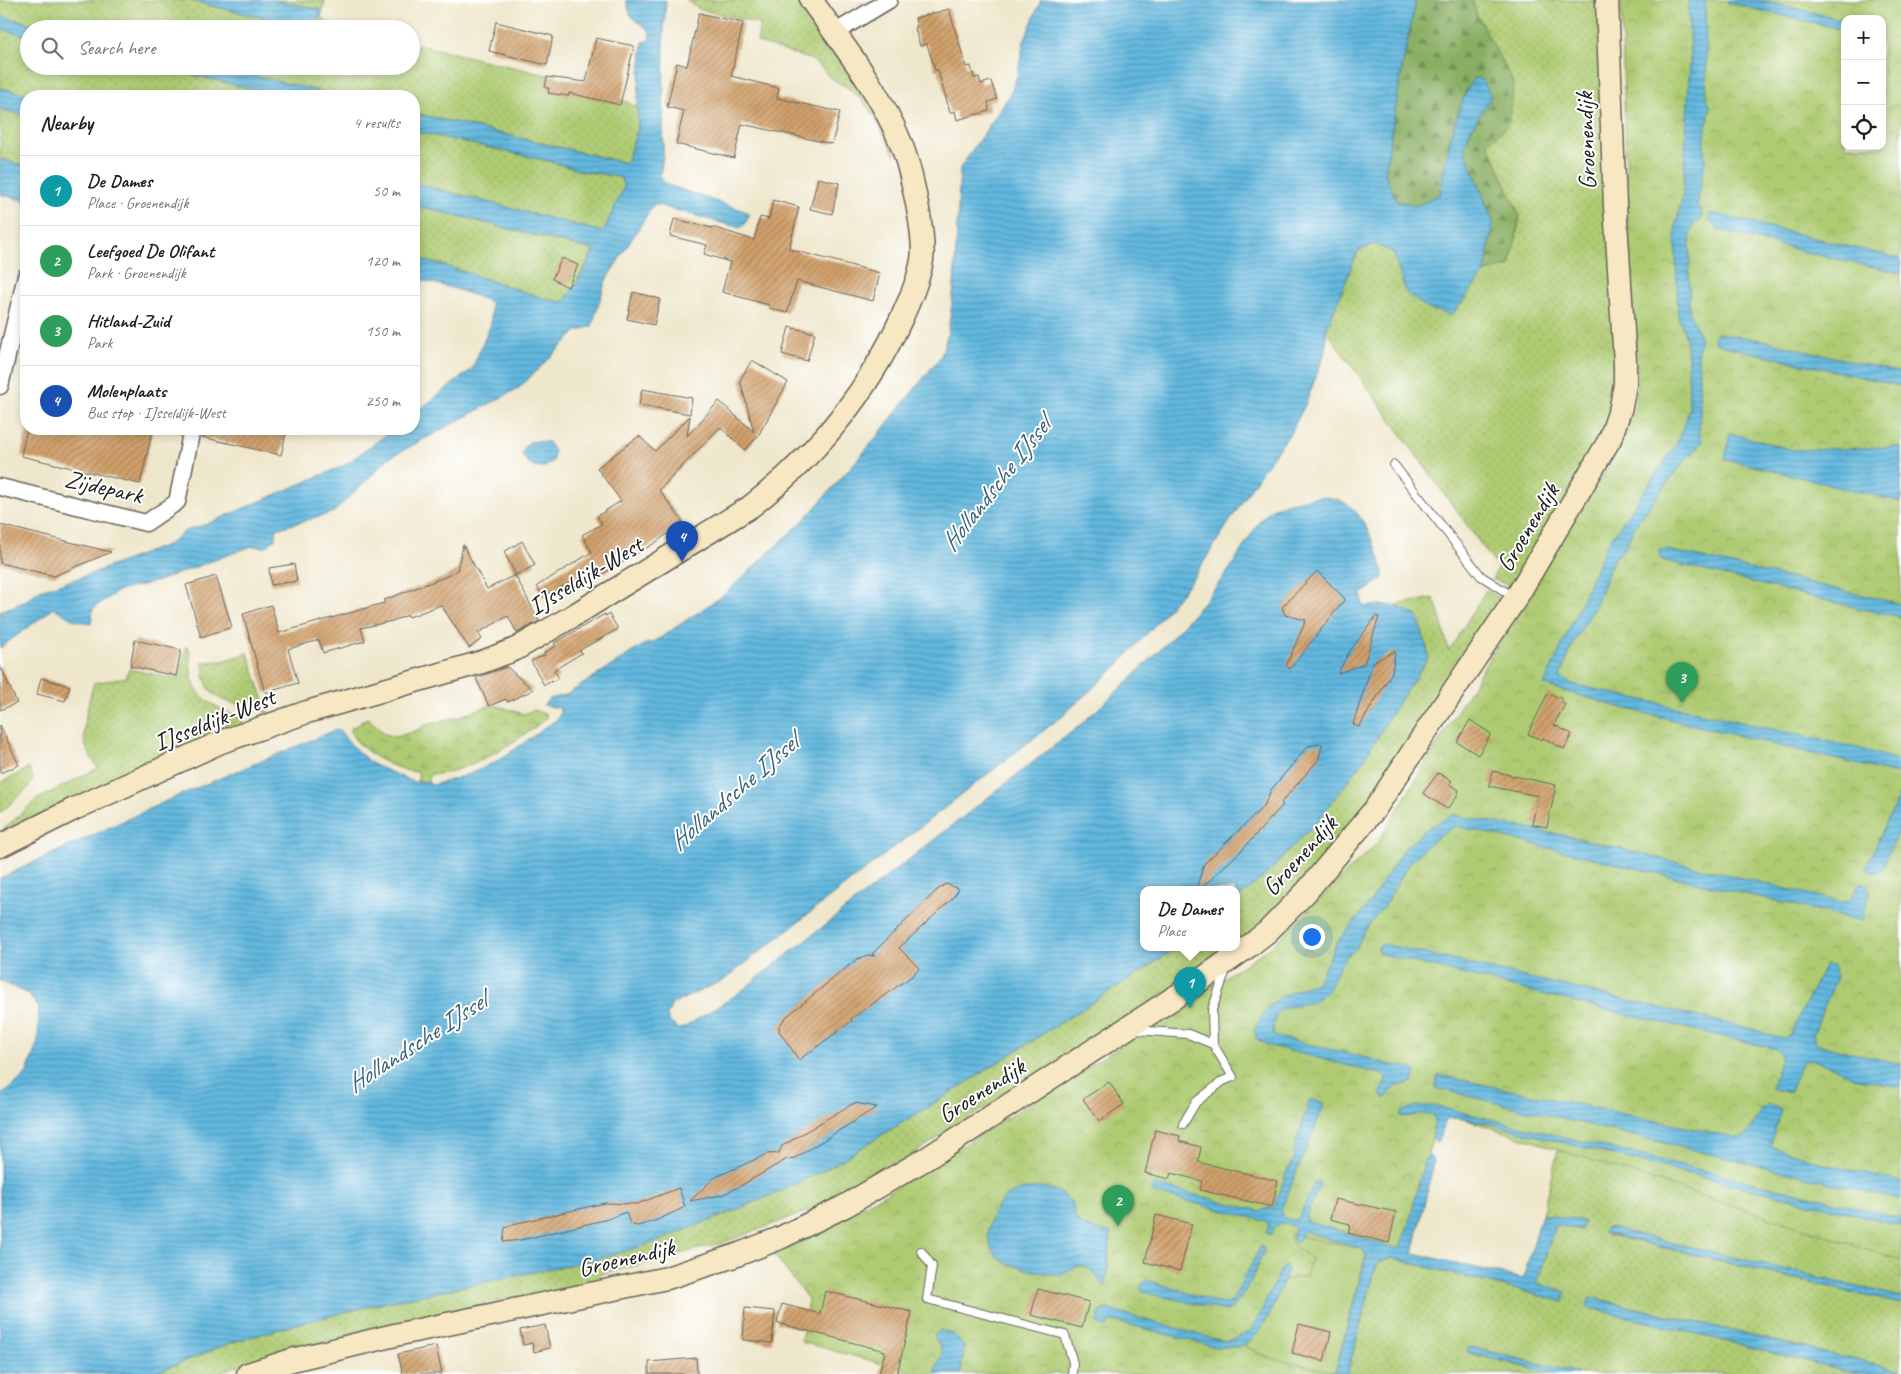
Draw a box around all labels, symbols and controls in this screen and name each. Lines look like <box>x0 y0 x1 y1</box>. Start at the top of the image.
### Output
map controls <box>1841 15 1886 150</box>
button: + <box>1841 15 1886 60</box>
search box <box>20 20 420 75</box>
icon: search <box>38 34 66 62</box>
text: Search here <box>78 36 155 60</box>
button: − <box>1841 60 1886 105</box>
street label: Groenendijk <box>1568 90 1604 190</box>
button: locate <box>1841 105 1886 150</box>
text: Nearby <box>40 110 93 136</box>
text: 4 results <box>353 113 400 133</box>
text: De Dames <box>87 169 152 193</box>
text: 1 <box>52 181 60 201</box>
text: 50 m <box>373 181 400 201</box>
text: Place · Groenendijk <box>87 193 188 213</box>
text: Leefgoed De Olifant <box>87 239 214 263</box>
text: 2 <box>52 251 60 271</box>
text: 120 m <box>366 251 400 271</box>
text: Park · Groenendijk <box>87 263 186 283</box>
text: Hitland-Zuid <box>87 309 170 333</box>
text: 3 <box>52 321 60 341</box>
text: 150 m <box>366 321 400 341</box>
text: Park <box>87 333 112 353</box>
text: Molenplaats <box>87 379 166 403</box>
text: 4 <box>52 391 60 411</box>
text: 250 m <box>366 391 400 411</box>
text: Bus stop · IJsseldijk-West <box>87 403 226 423</box>
water label: Hollandsche IJssel <box>933 404 1063 558</box>
street label: Zijdepark <box>62 463 147 512</box>
street label: Groenendijk <box>1489 476 1568 578</box>
pin: 4 <box>666 521 698 562</box>
street label: IJsseldijk-West <box>522 528 651 623</box>
pin: 3 <box>1666 662 1698 703</box>
street label: IJsseldijk-West <box>149 680 282 759</box>
water label: Hollandsche IJssel <box>662 722 811 857</box>
street label: Groenendijk <box>1255 807 1345 903</box>
popup <box>1140 886 1240 951</box>
text: De Dames <box>1157 897 1223 921</box>
text: Place <box>1157 921 1186 941</box>
your location <box>1299 924 1325 950</box>
pin: 1 <box>1174 967 1206 1008</box>
water label: Hollandsche IJssel <box>340 980 500 1100</box>
street label: Groenendijk <box>932 1050 1033 1131</box>
pin: 2 <box>1102 1185 1134 1226</box>
street label: Groenendijk <box>575 1231 679 1285</box>

